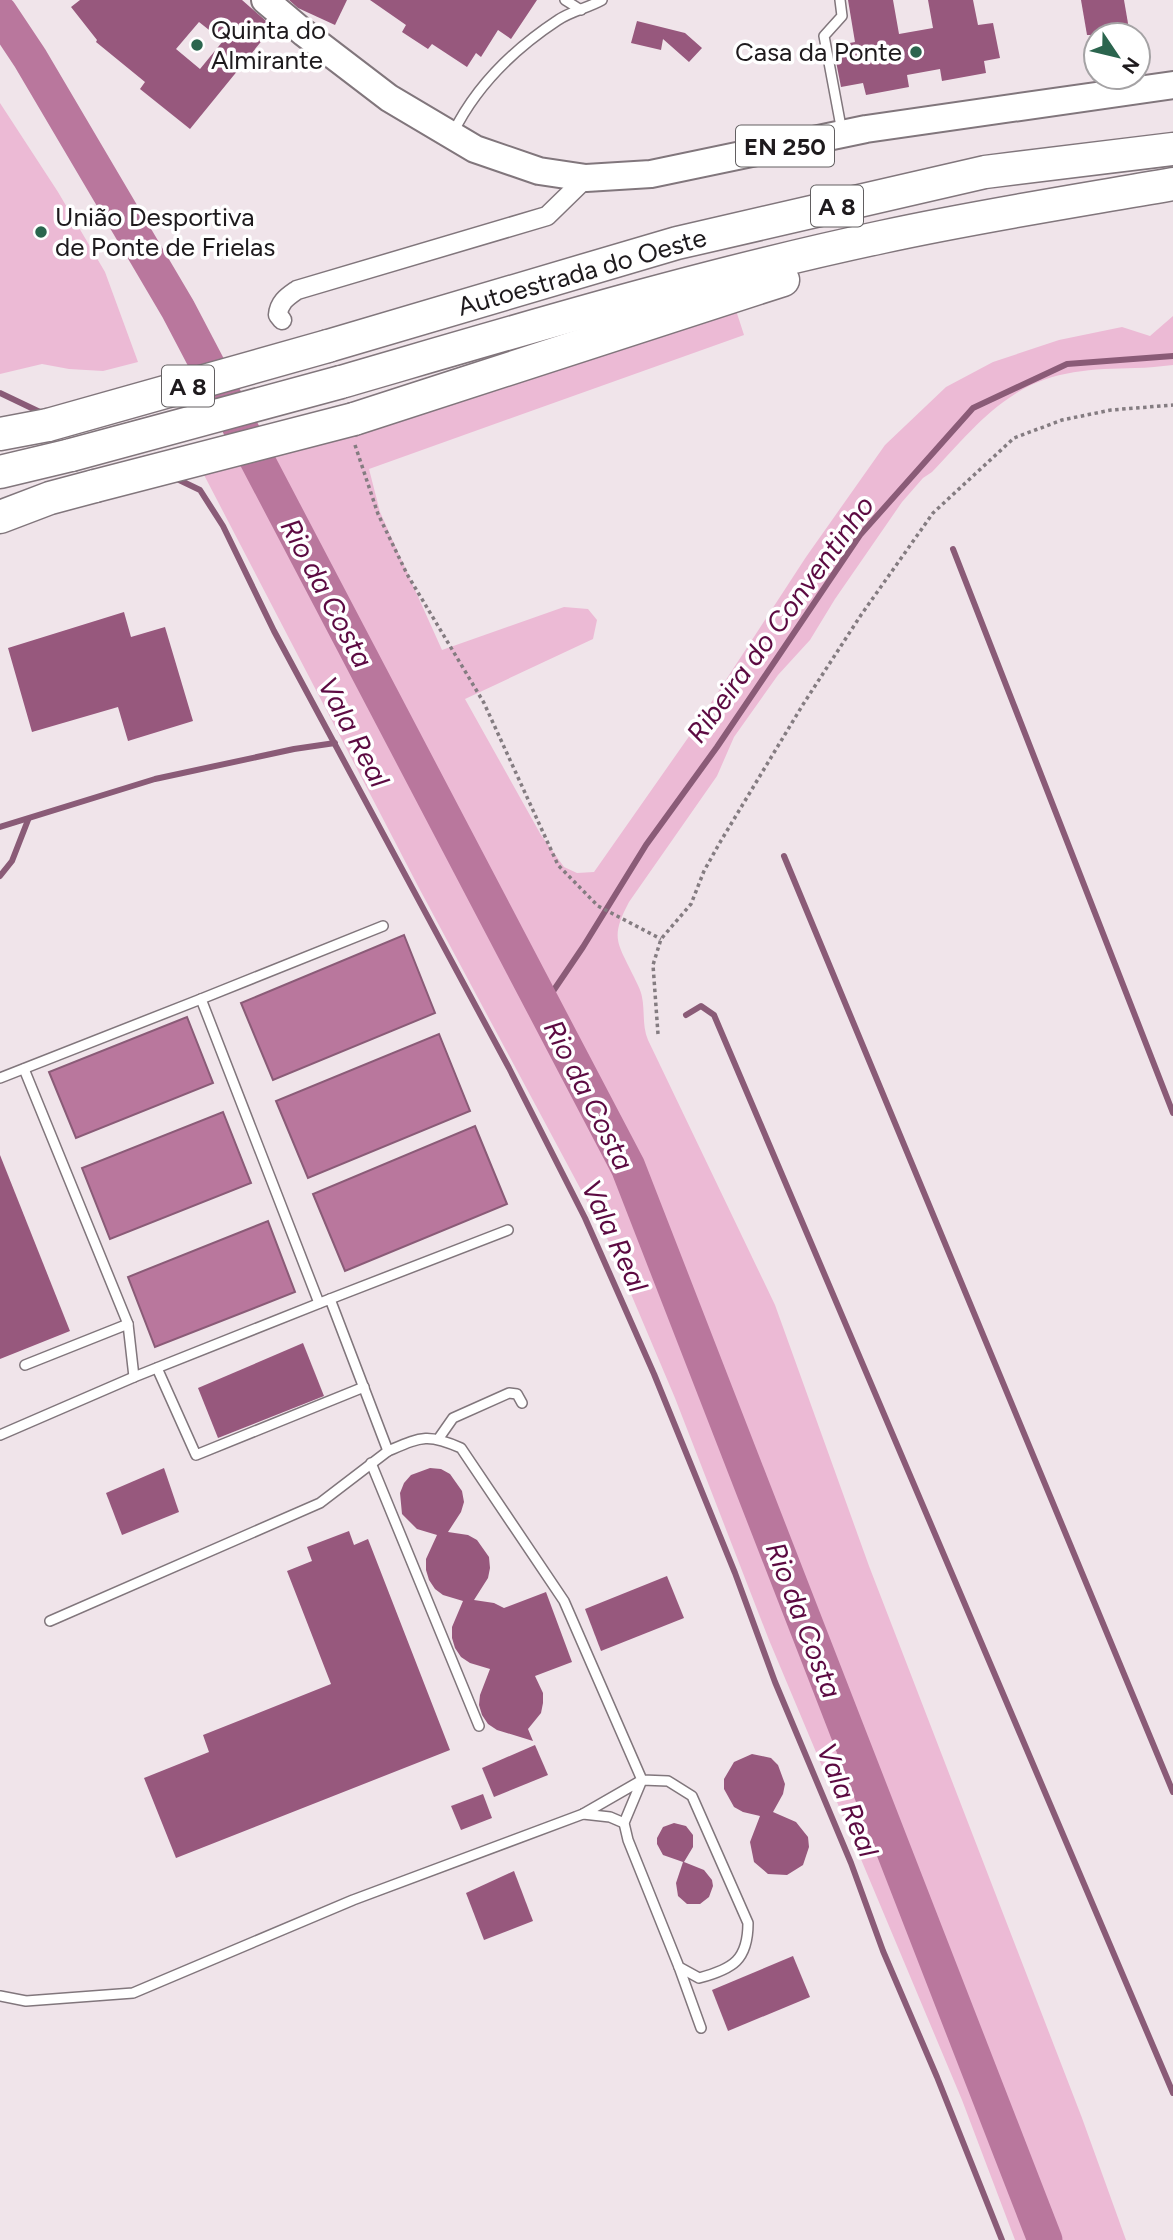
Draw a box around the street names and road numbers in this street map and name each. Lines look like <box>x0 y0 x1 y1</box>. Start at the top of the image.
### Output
road number: EN 250 <box>736 126 834 166</box>
road number: A 8 <box>811 186 863 226</box>
street label: Autoestrada do Oeste <box>454 221 710 323</box>
road number: A 8 <box>162 366 214 407</box>

